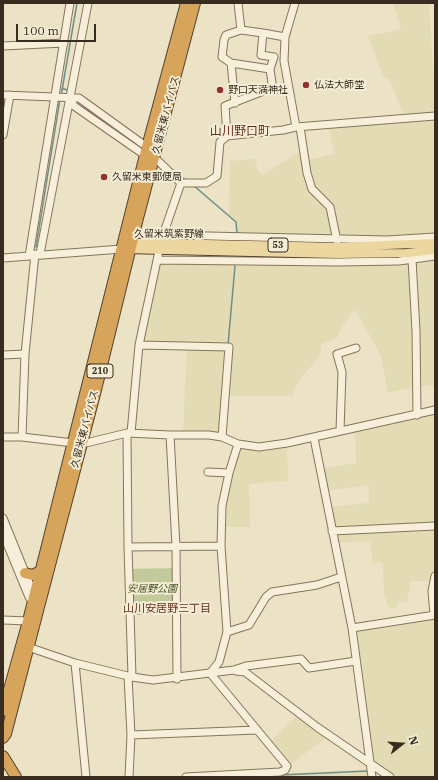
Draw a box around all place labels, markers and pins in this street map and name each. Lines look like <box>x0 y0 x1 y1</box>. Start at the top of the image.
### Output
place label: 仏法大師堂 <box>314 79 364 91</box>
marker: 仏法大師堂 <box>301 80 311 90</box>
place label: 野口天満神社 <box>228 84 288 96</box>
marker: 野口天満神社 <box>215 85 225 95</box>
place label: 久留米東郵便局 <box>112 171 182 183</box>
marker: 久留米東郵便局 <box>99 172 109 182</box>

